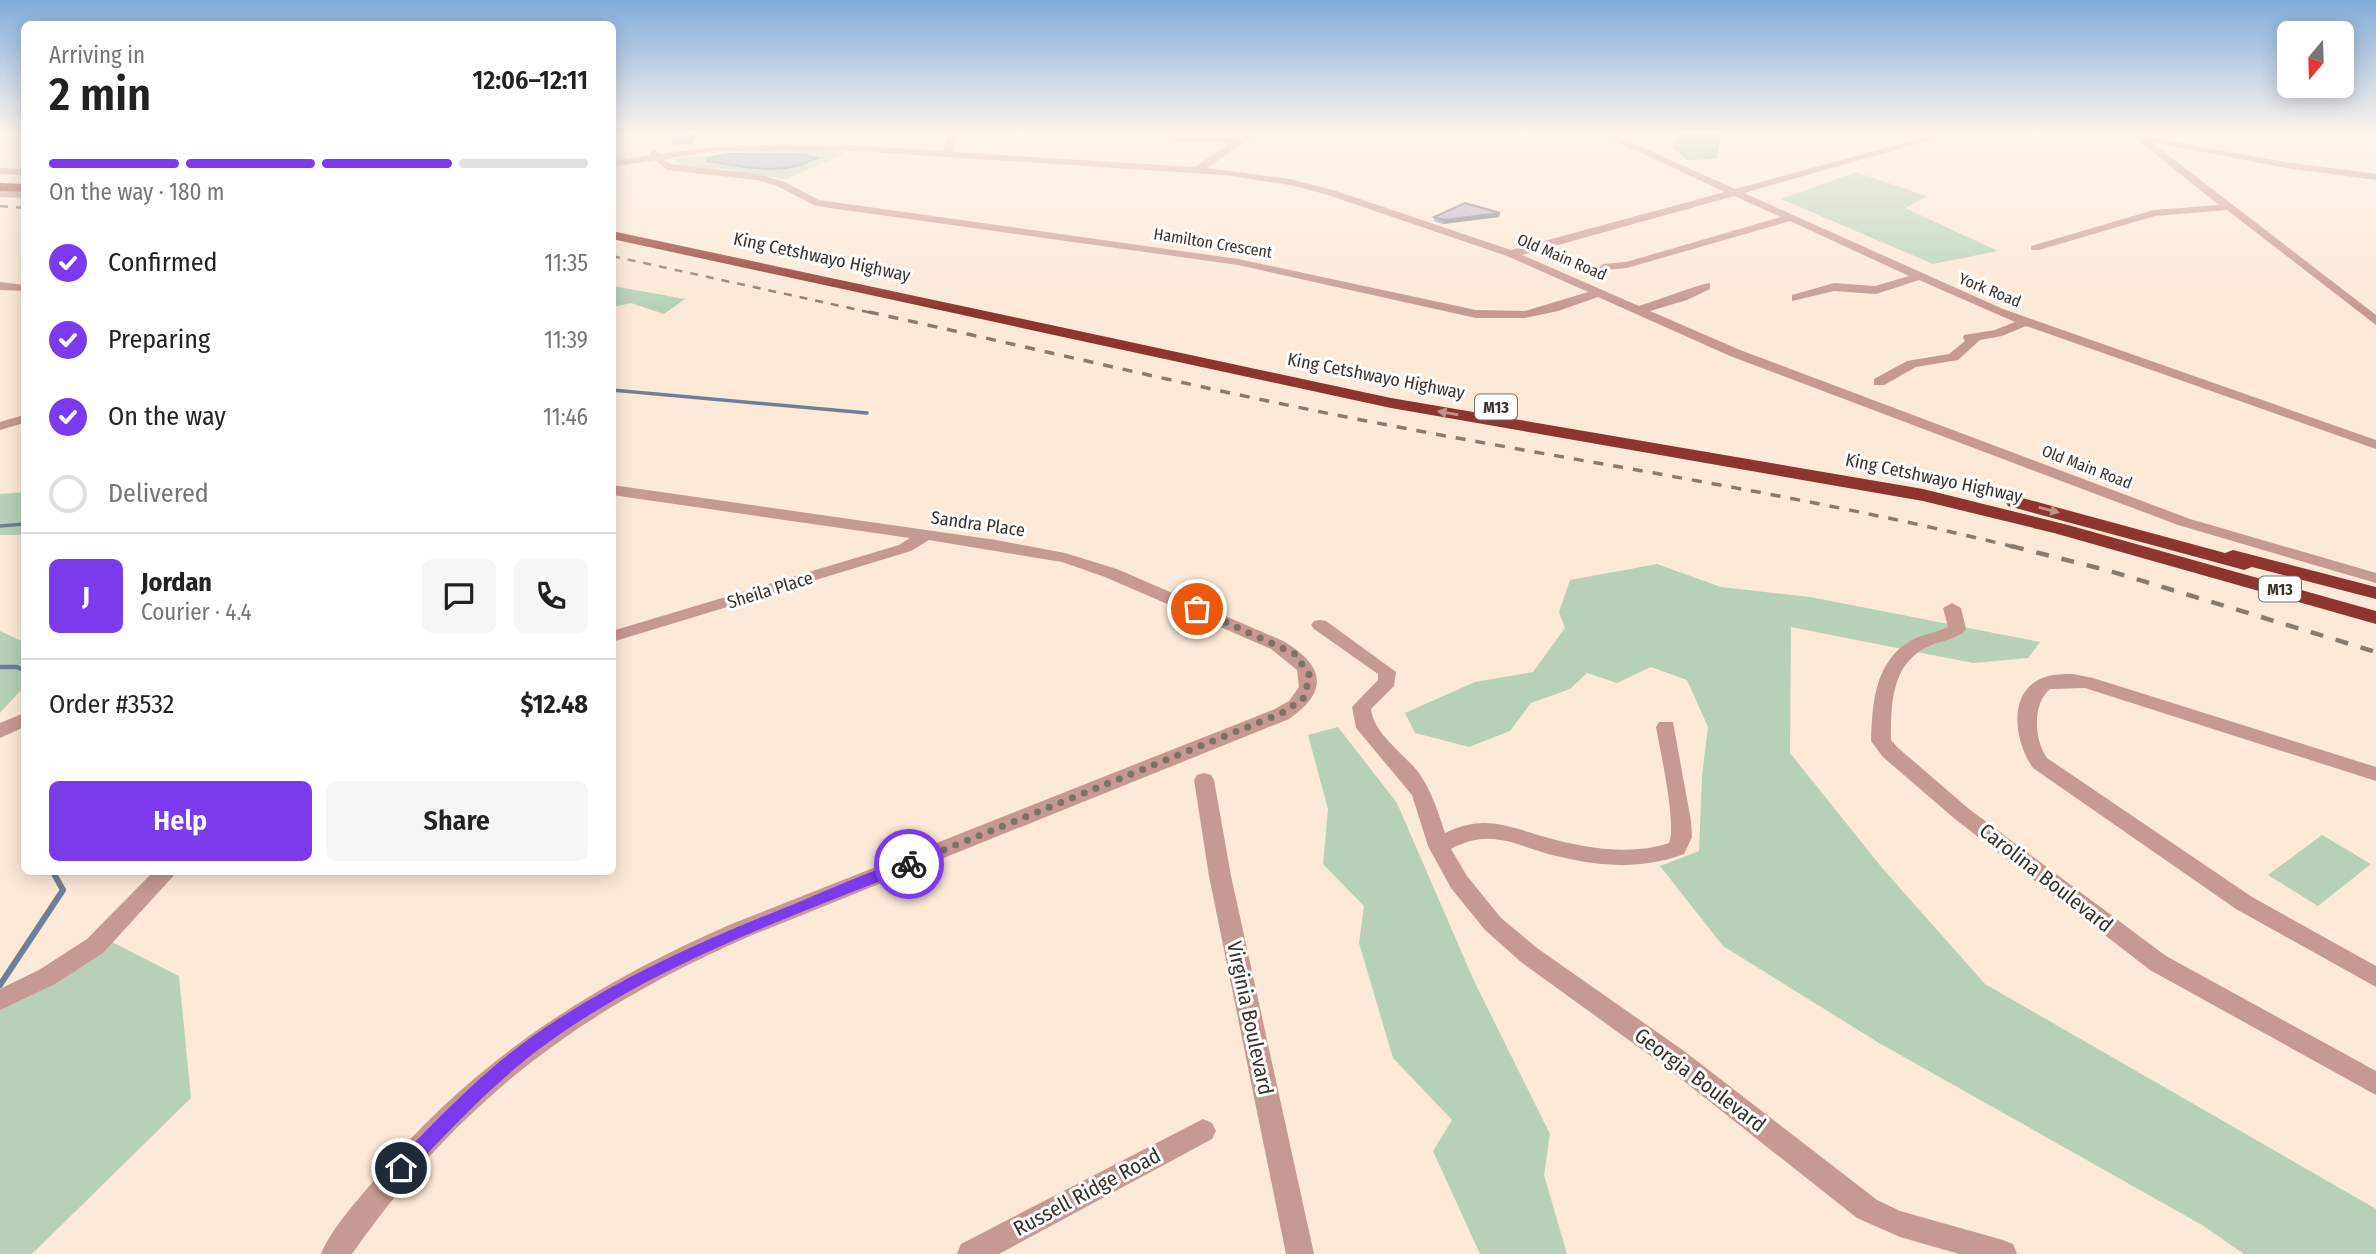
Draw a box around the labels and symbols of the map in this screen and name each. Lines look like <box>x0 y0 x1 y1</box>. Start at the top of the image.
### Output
north arrow <box>2277 21 2354 98</box>
street label: Hamilton Crescent <box>1152 224 1274 262</box>
street label: King Cetshwayo Highway <box>732 228 912 286</box>
street label: Old Main Road <box>1514 230 1610 284</box>
street label: York Road <box>1956 269 2024 311</box>
street label: King Cetshwayo Highway <box>1285 348 1467 404</box>
road number: M13 <box>1475 394 1517 420</box>
one-way arrow <box>1437 407 1459 418</box>
street label: Old Main Road <box>2039 441 2135 493</box>
street label: King Cetshwayo Highway <box>1844 449 2024 507</box>
one-way arrow <box>2038 505 2060 516</box>
street label: Sandra Place <box>930 507 1026 541</box>
street label: Sheila Place <box>724 567 816 613</box>
road number: M13 <box>2259 576 2301 602</box>
pin <box>1167 579 1227 639</box>
street label: Carolina Boulevard <box>1974 818 2118 938</box>
courier <box>874 829 944 899</box>
street label: Virginia Boulevard <box>1221 939 1279 1097</box>
street label: Georgia Boulevard <box>1629 1022 1771 1138</box>
pin <box>371 1138 431 1198</box>
street label: Russell Ridge Road <box>1009 1142 1165 1242</box>

